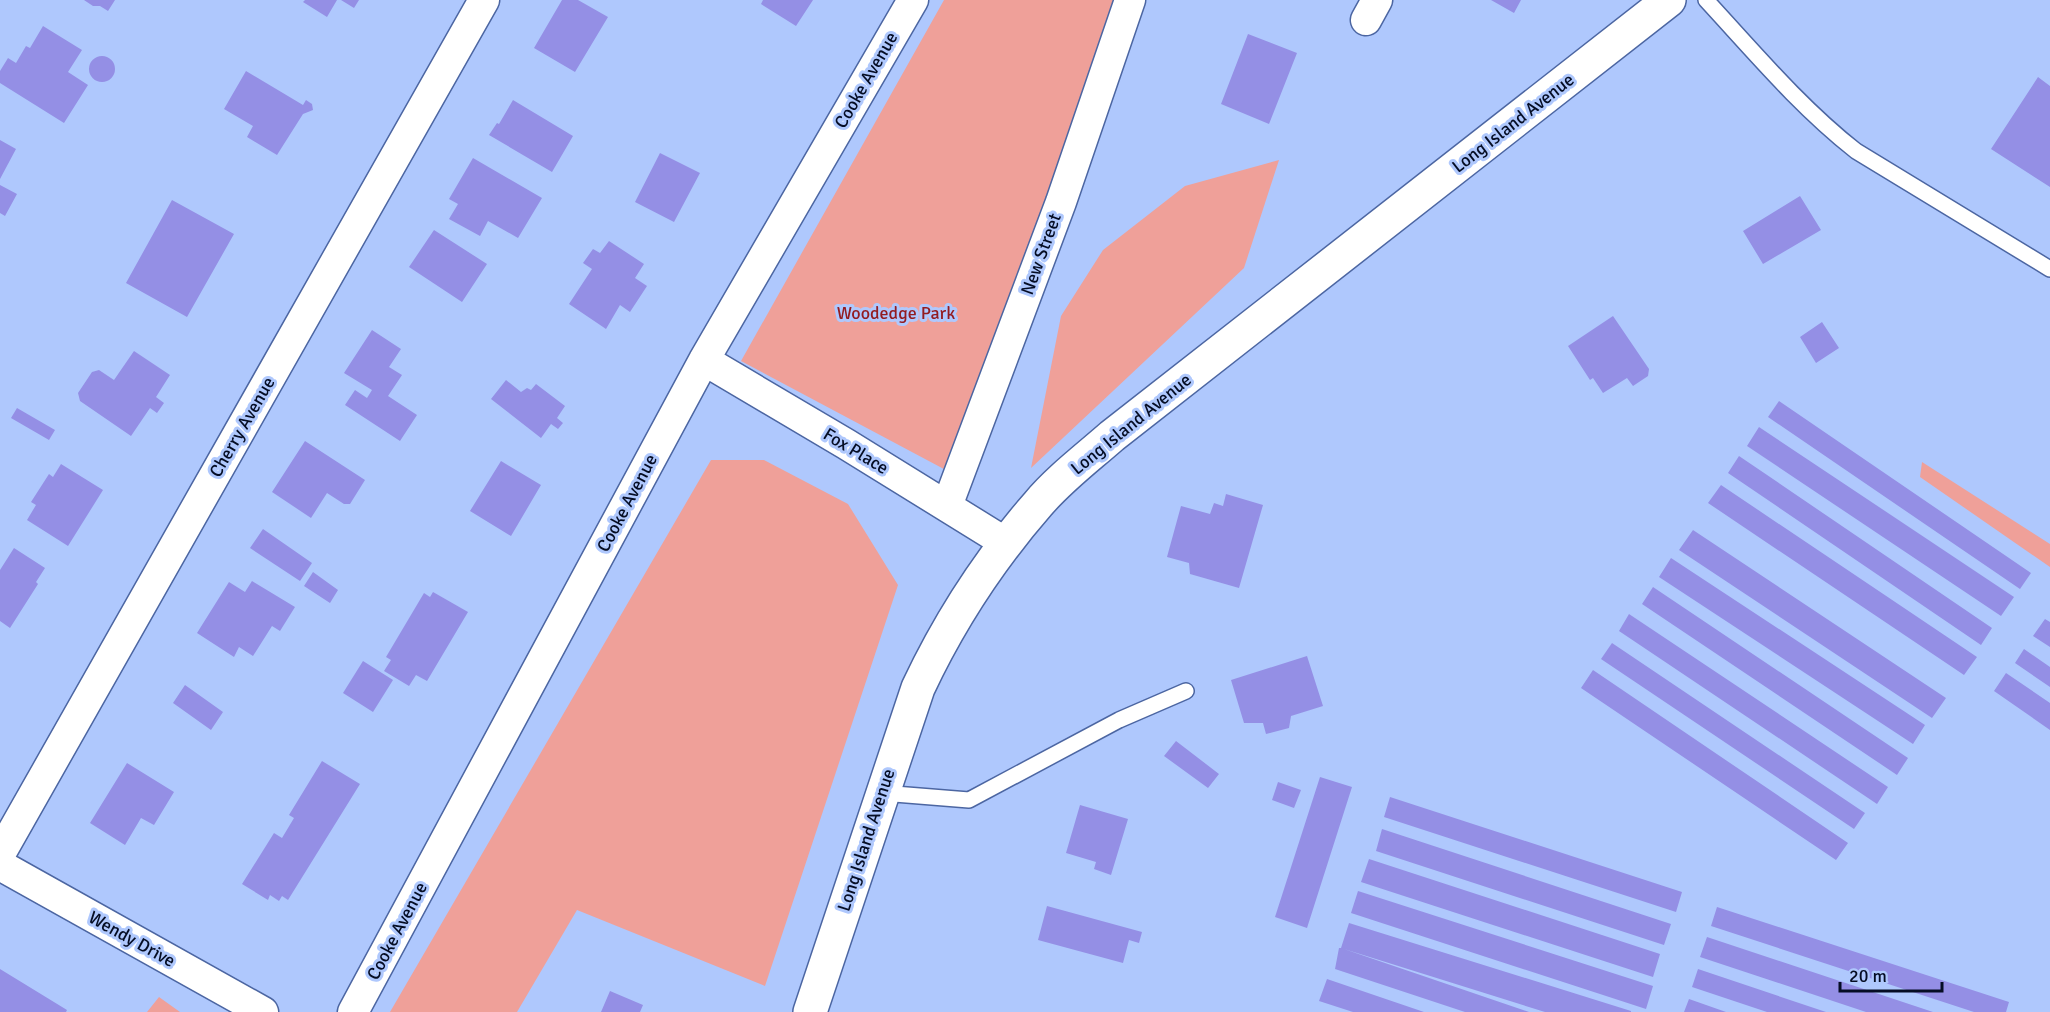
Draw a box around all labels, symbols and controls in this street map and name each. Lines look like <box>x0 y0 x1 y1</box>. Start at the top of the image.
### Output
street label: Cooke Avenue <box>830 28 902 132</box>
street label: Long Island Avenue <box>1448 69 1578 177</box>
street label: New Street <box>1016 210 1066 298</box>
park label: Woodedge Park <box>837 302 955 324</box>
street label: Long Island Avenue <box>1066 369 1196 479</box>
street label: Cherry Avenue <box>204 373 280 481</box>
street label: Fox Place <box>819 423 893 479</box>
street label: Cooke Avenue <box>592 450 662 556</box>
street label: Long Island Avenue <box>833 766 899 914</box>
street label: Cooke Avenue <box>362 878 432 984</box>
street label: Wendy Drive <box>85 906 179 972</box>
scale bar <box>1840 955 1942 993</box>
text: 20 m <box>1849 965 1887 987</box>

